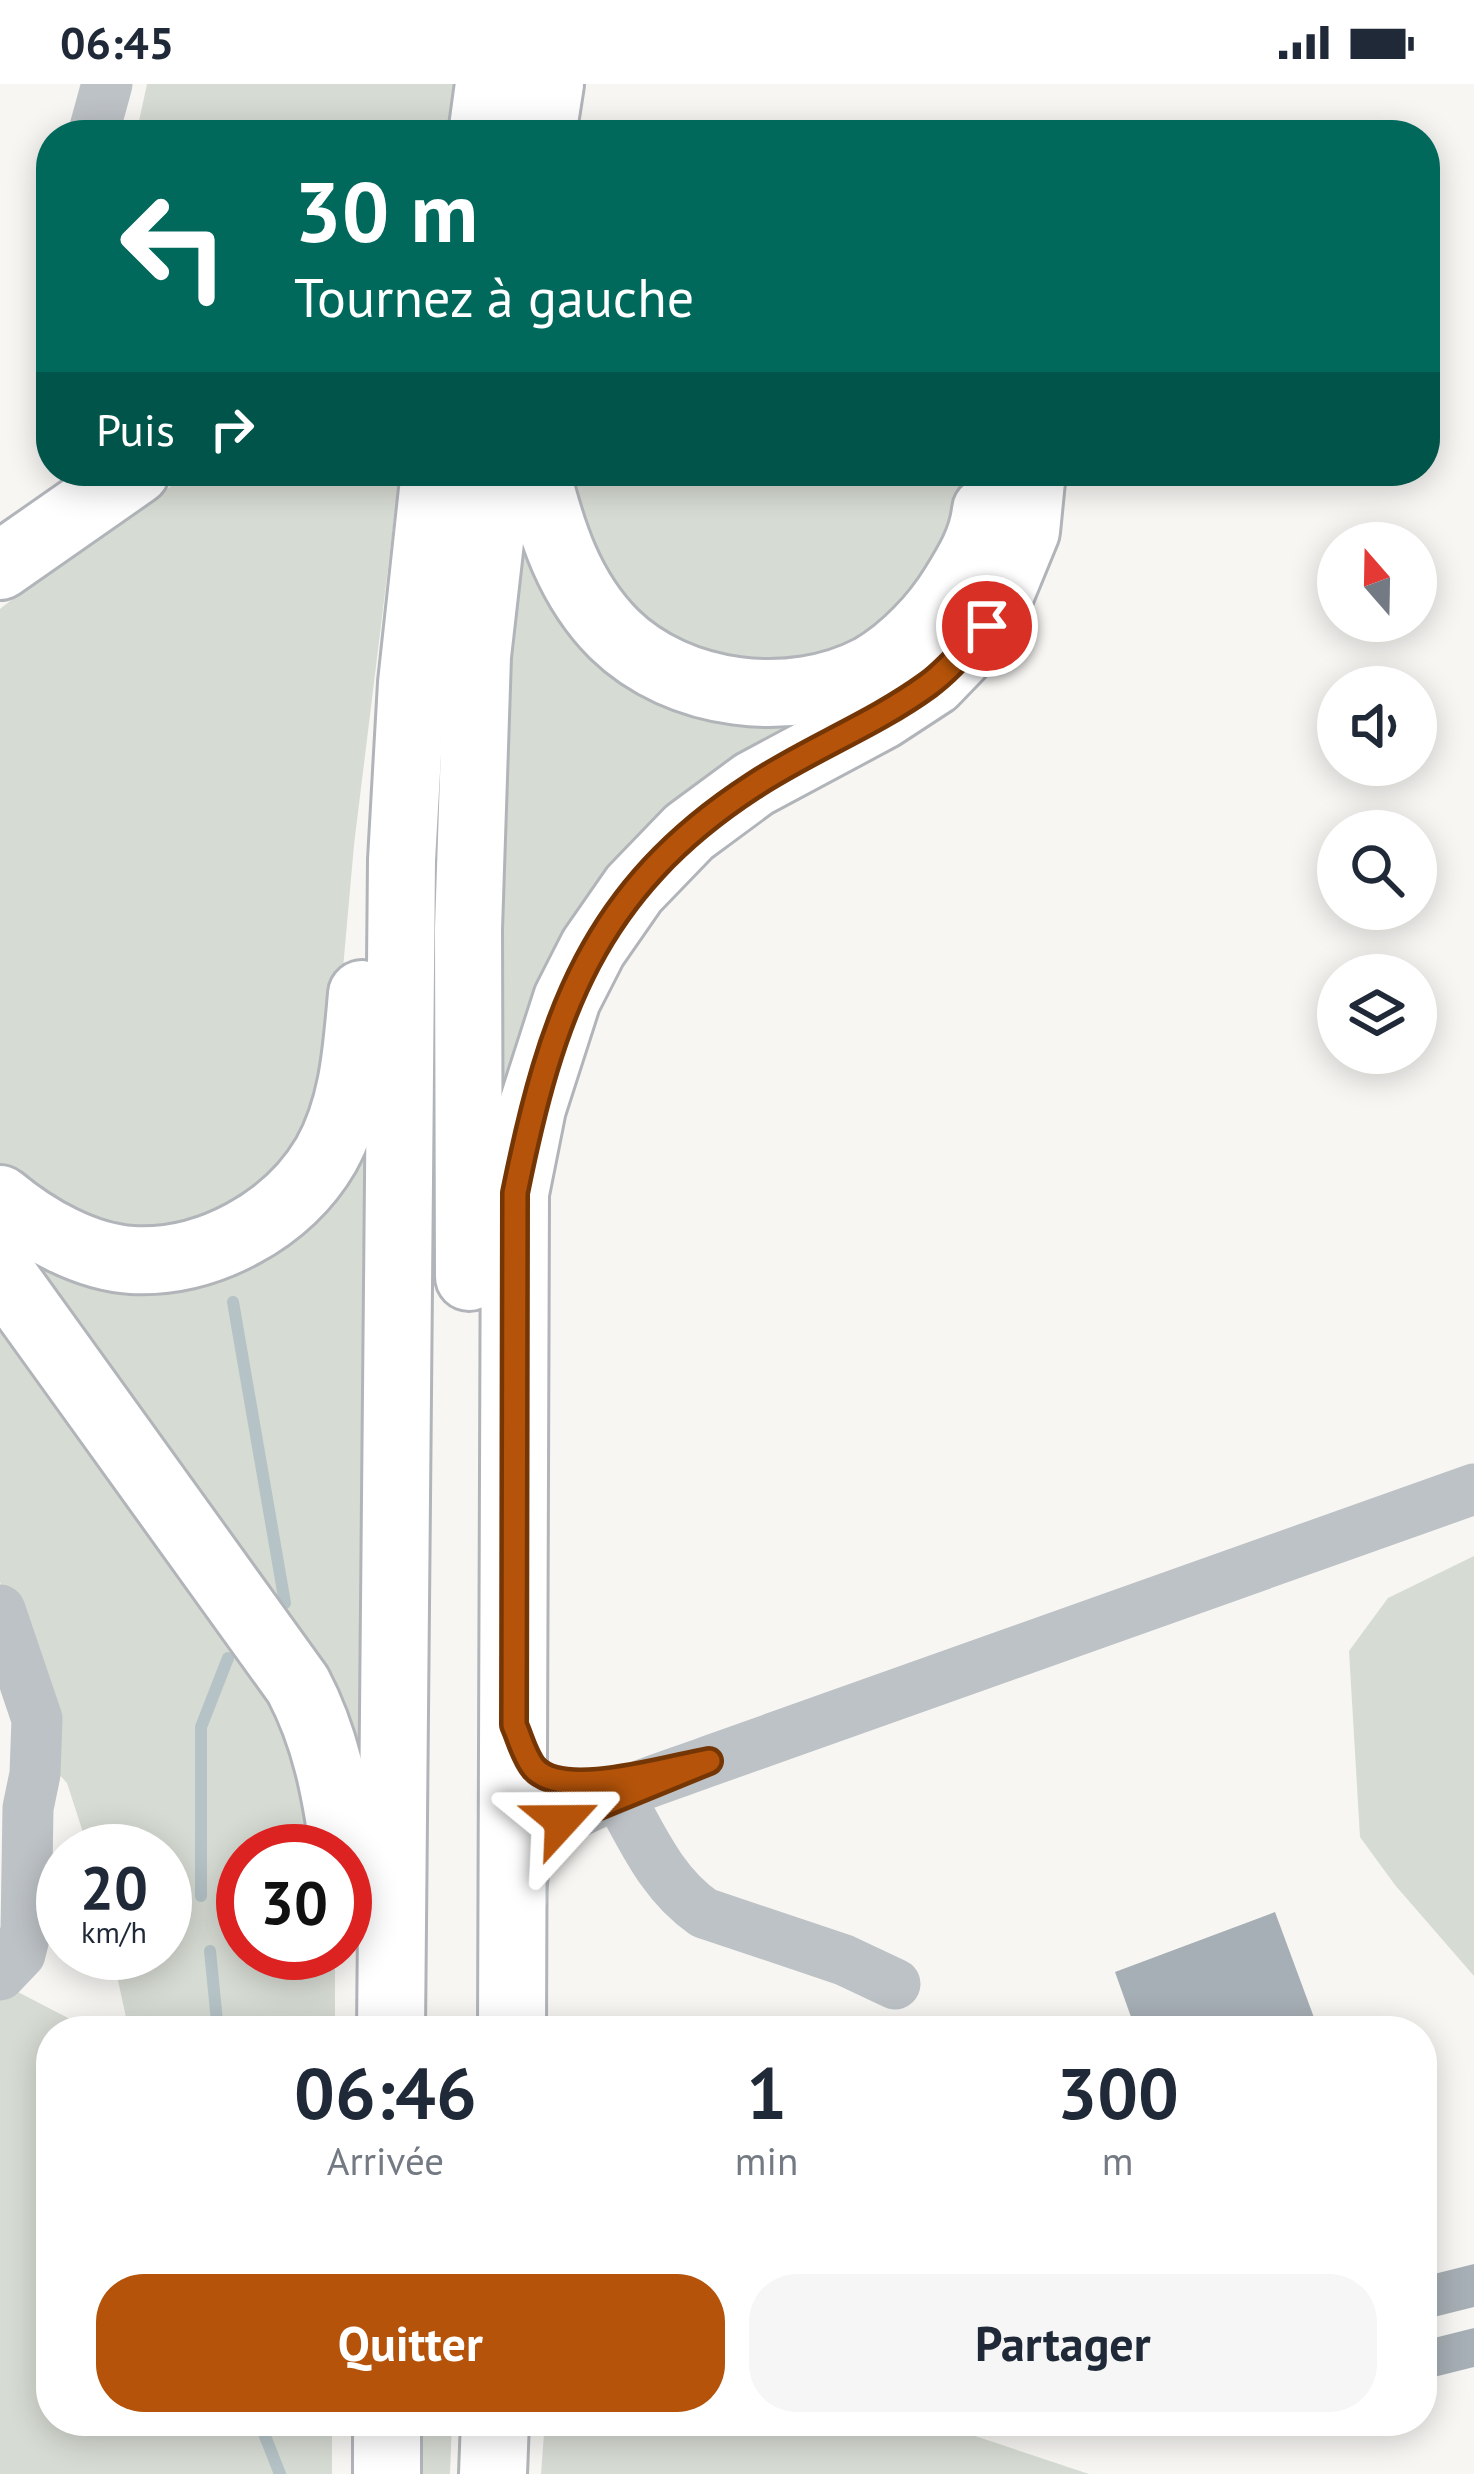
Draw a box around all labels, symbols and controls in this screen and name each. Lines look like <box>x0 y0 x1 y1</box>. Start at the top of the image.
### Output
text: 06:45 <box>60 13 174 71</box>
text: 30 m <box>294 156 478 265</box>
icon: left <box>96 168 252 324</box>
text: Tournez à gauche <box>294 262 694 332</box>
icon: right <box>199 396 265 462</box>
text: Puis <box>96 400 175 458</box>
north arrow <box>1317 522 1437 642</box>
map controls <box>1317 522 1437 1074</box>
pin <box>936 575 1038 677</box>
icon: arrive <box>954 593 1020 659</box>
button: sound <box>1317 666 1437 786</box>
button: search <box>1317 810 1437 930</box>
button: layers <box>1317 954 1437 1074</box>
position arrow <box>499 1758 625 1884</box>
speed limit sign: 30 <box>216 1824 372 1980</box>
text: 20 <box>80 1848 148 1926</box>
text: km/h <box>81 1912 147 1951</box>
text: 06:46 <box>294 2046 477 2139</box>
text: 1 <box>746 2046 787 2139</box>
text: 300 <box>1056 2046 1179 2139</box>
text: Arrivée <box>327 2135 444 2186</box>
text: min <box>735 2135 798 2186</box>
text: m <box>1102 2135 1133 2186</box>
button: Quitter <box>96 2274 725 2412</box>
button: Partager <box>749 2274 1377 2412</box>

